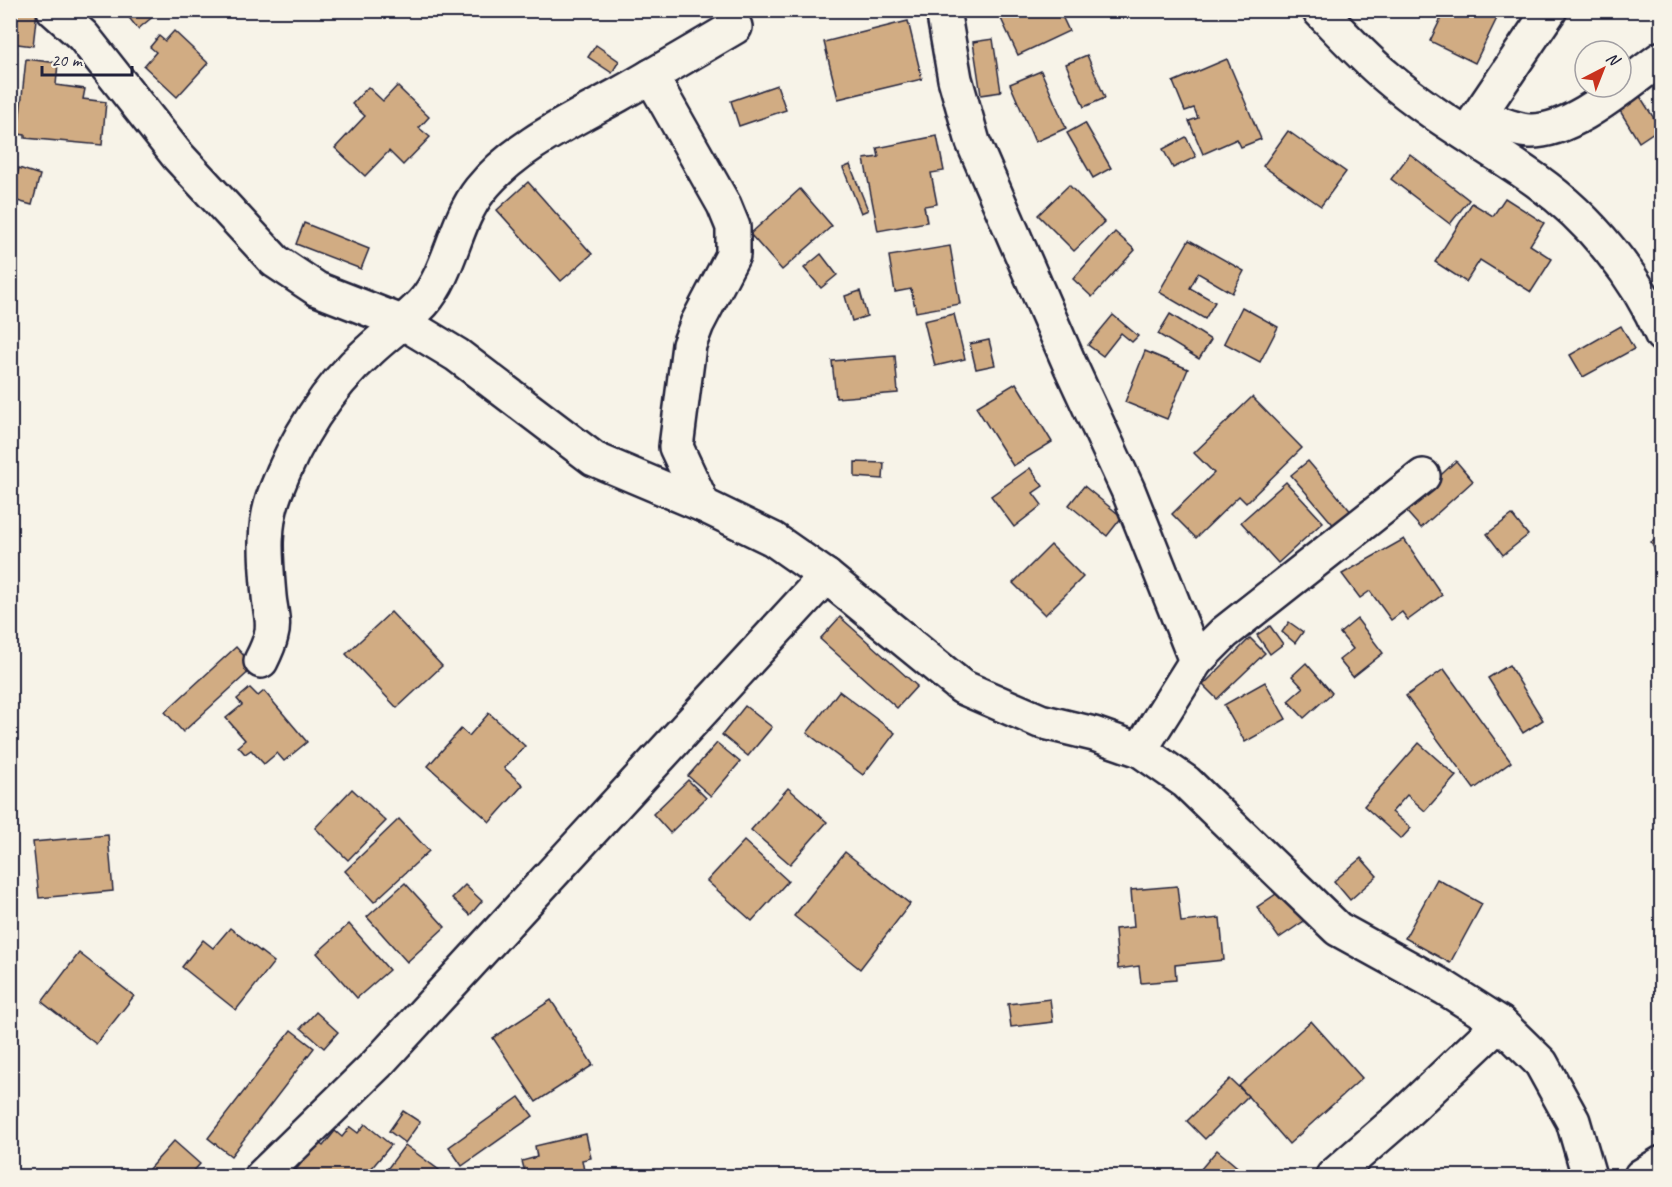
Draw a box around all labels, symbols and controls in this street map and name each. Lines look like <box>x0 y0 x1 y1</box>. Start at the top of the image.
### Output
scale bar <box>42 39 132 77</box>
north arrow <box>1573 39 1633 99</box>
text: N <box>1602 48 1625 71</box>
text: 20 m <box>51 49 84 71</box>

